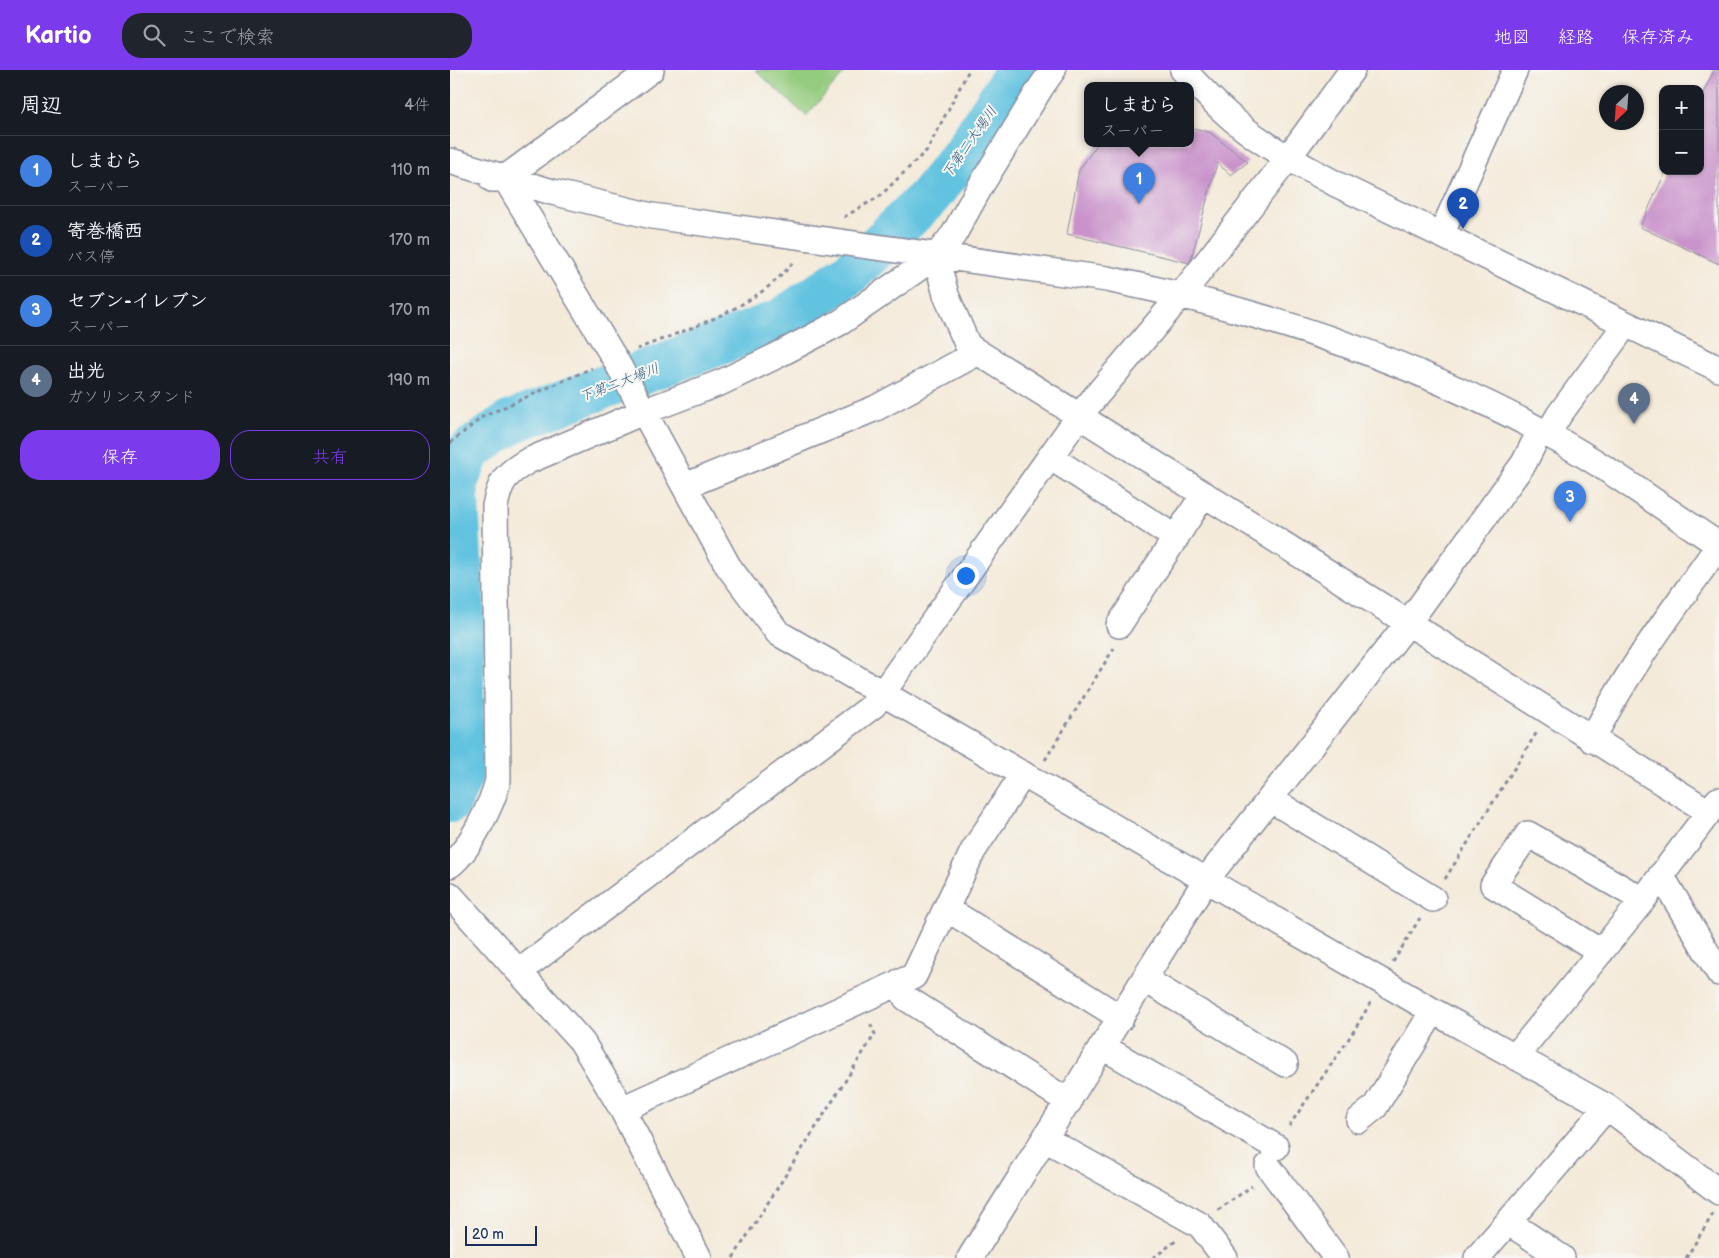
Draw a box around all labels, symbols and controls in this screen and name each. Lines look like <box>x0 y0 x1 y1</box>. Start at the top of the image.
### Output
search box <box>122 13 472 58</box>
text: Kartio <box>25 21 92 50</box>
icon: search <box>140 21 168 49</box>
text: ここで検索 <box>180 26 275 49</box>
text: 地図 <box>1494 27 1530 48</box>
text: 経路 <box>1558 27 1594 48</box>
text: 保存済み <box>1622 27 1694 48</box>
popup <box>1084 82 1194 147</box>
north arrow <box>1599 85 1644 130</box>
map controls <box>1659 85 1704 175</box>
button: + <box>1659 85 1704 130</box>
text: 周辺 <box>20 93 62 118</box>
text: しまむら <box>1101 94 1177 117</box>
text: 4件 <box>404 96 430 115</box>
water label: 下第二大場川 <box>938 103 1000 182</box>
text: スーパー <box>1101 122 1164 141</box>
button: − <box>1659 130 1704 175</box>
text: しまむら <box>67 150 143 173</box>
text: 1 <box>33 161 39 180</box>
text: 110 m <box>391 161 430 180</box>
pin: 1 <box>1123 163 1155 204</box>
text: スーパー <box>67 178 130 197</box>
pin: 2 <box>1447 188 1479 229</box>
text: 寄巻橋西 <box>67 220 143 243</box>
text: 2 <box>31 231 41 250</box>
text: 170 m <box>389 231 430 250</box>
text: バス停 <box>67 248 115 267</box>
text: セブン-イレブン <box>67 290 208 313</box>
text: 3 <box>31 301 41 320</box>
text: 170 m <box>389 301 430 320</box>
text: スーパー <box>67 318 130 337</box>
water label: 下第二大場川 <box>577 359 661 405</box>
text: 出光 <box>67 360 105 383</box>
text: 4 <box>31 371 41 390</box>
text: 190 m <box>388 371 430 390</box>
pin: 4 <box>1618 383 1650 424</box>
text: ガソリンスタンド <box>67 388 195 407</box>
button: 保存 <box>20 430 220 480</box>
button: 共有 <box>230 430 430 480</box>
pin: 3 <box>1554 481 1586 522</box>
your location <box>953 563 979 589</box>
scale bar <box>465 1223 538 1246</box>
text: 20 m <box>472 1226 504 1243</box>

